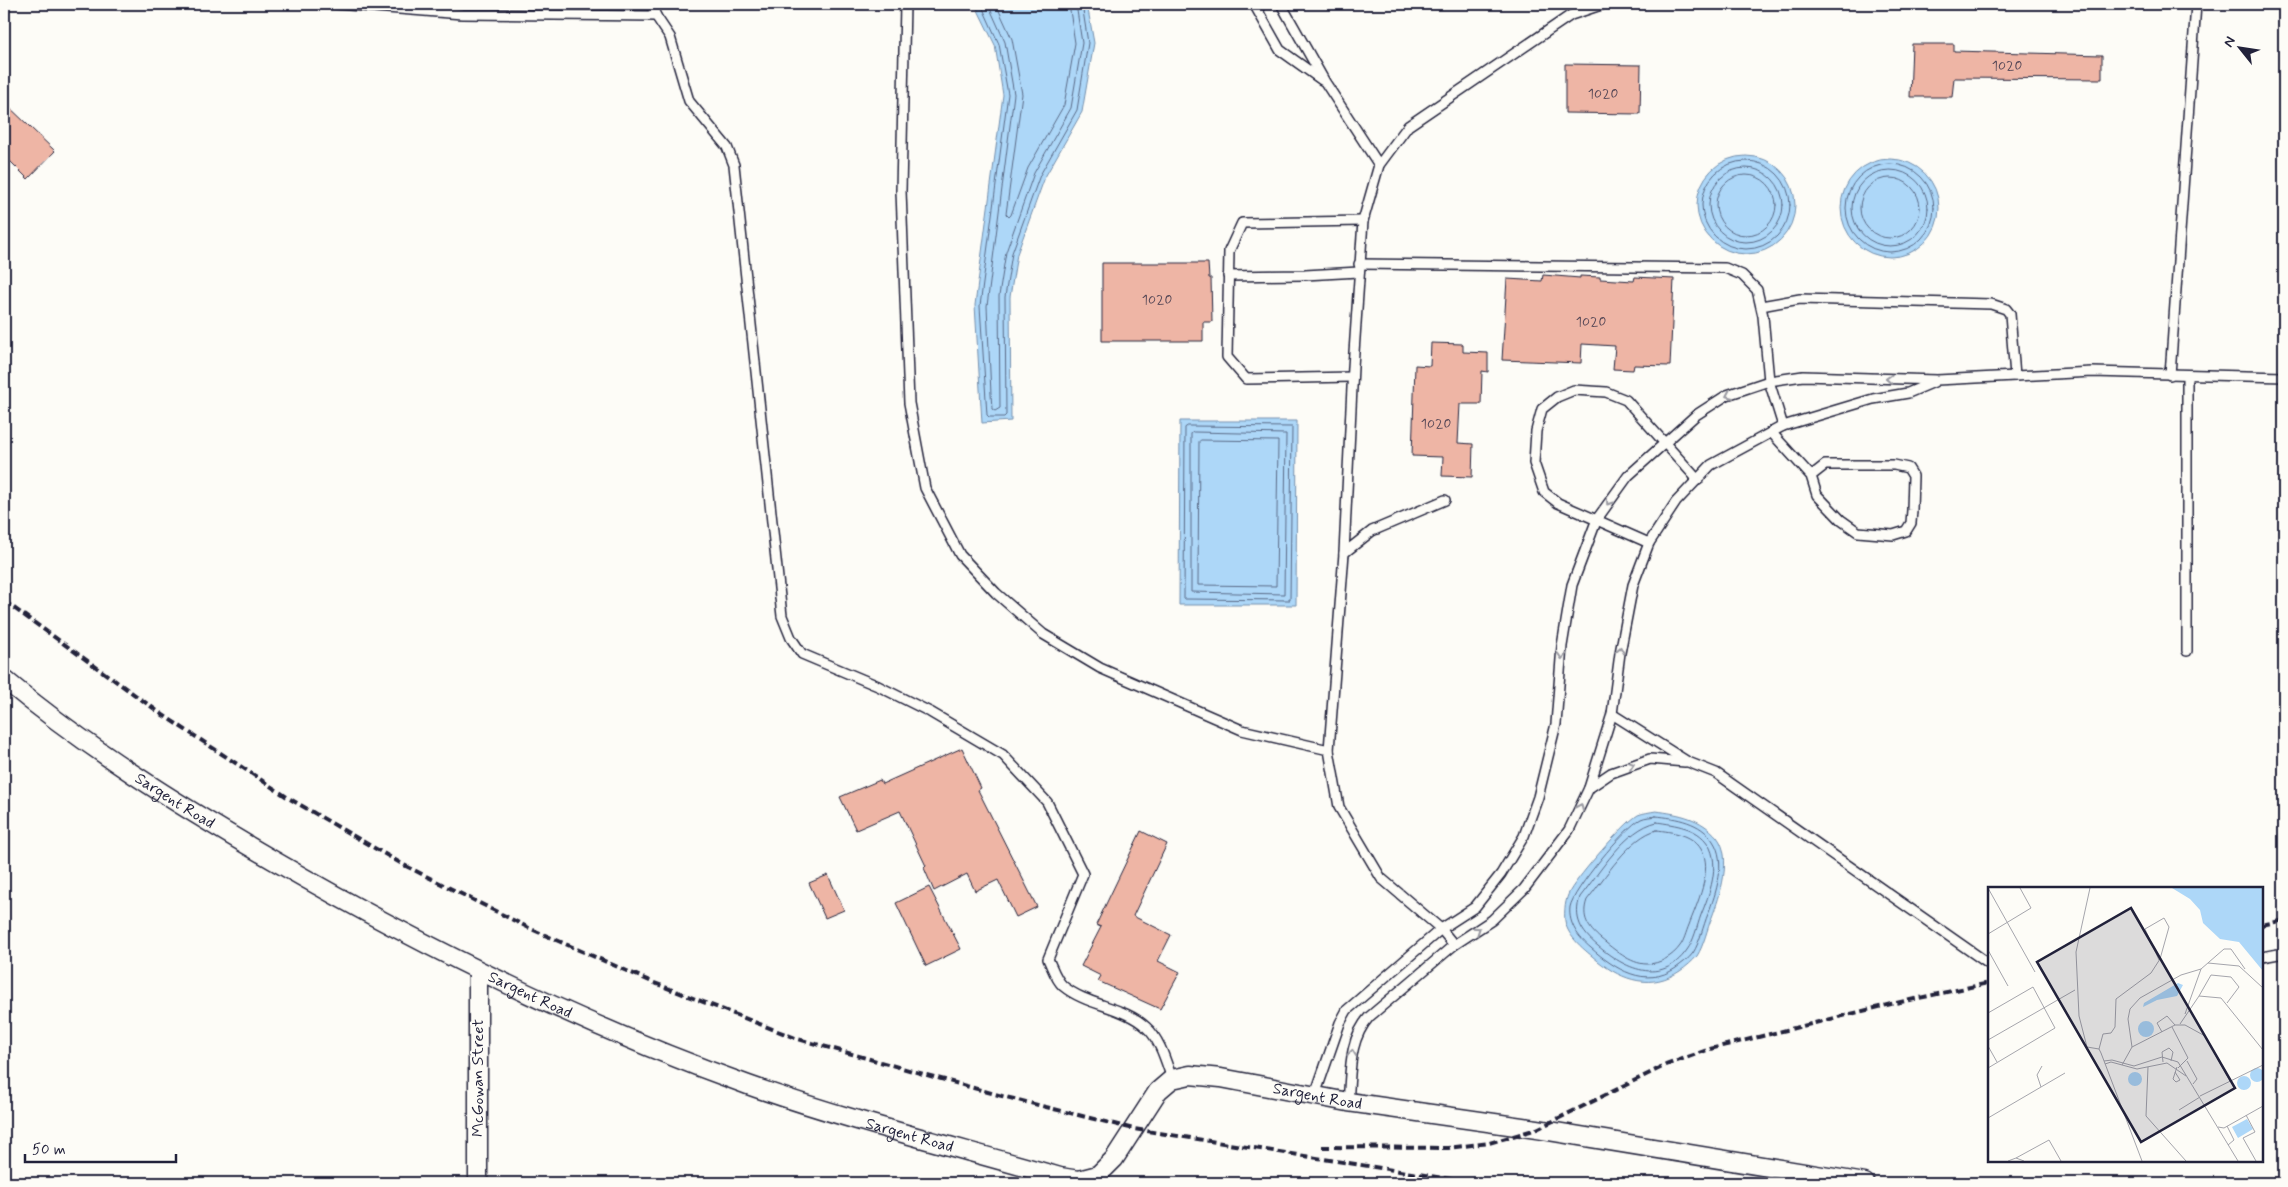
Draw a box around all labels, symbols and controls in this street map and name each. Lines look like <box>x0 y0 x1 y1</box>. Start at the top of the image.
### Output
north arrow <box>2216 22 2266 72</box>
text: N <box>2219 33 2240 51</box>
house number: 1020 <box>1992 57 2022 75</box>
house number: 1020 <box>1588 85 1618 103</box>
house number: 1020 <box>1142 291 1172 309</box>
house number: 1020 <box>1576 313 1606 331</box>
one-way arrow <box>1885 374 1892 384</box>
one-way arrow <box>1725 389 1734 399</box>
house number: 1020 <box>1421 415 1451 433</box>
one-way arrow <box>1606 496 1615 506</box>
one-way arrow <box>1614 646 1625 654</box>
one-way arrow <box>1556 652 1567 660</box>
one-way arrow <box>1626 761 1635 771</box>
street label: Sargent Road <box>131 768 219 834</box>
one-way arrow <box>1574 803 1584 812</box>
inset map <box>1988 887 2263 1162</box>
one-way arrow <box>1471 927 1481 936</box>
street label: Sargent Road <box>485 966 575 1023</box>
street label: McGowan Street <box>468 1019 489 1137</box>
one-way arrow <box>1347 1049 1358 1057</box>
street label: Sargent Road <box>1271 1078 1363 1114</box>
street label: Sargent Road <box>863 1113 956 1157</box>
scale bar <box>25 1132 176 1164</box>
text: 50 m <box>32 1140 66 1160</box>

